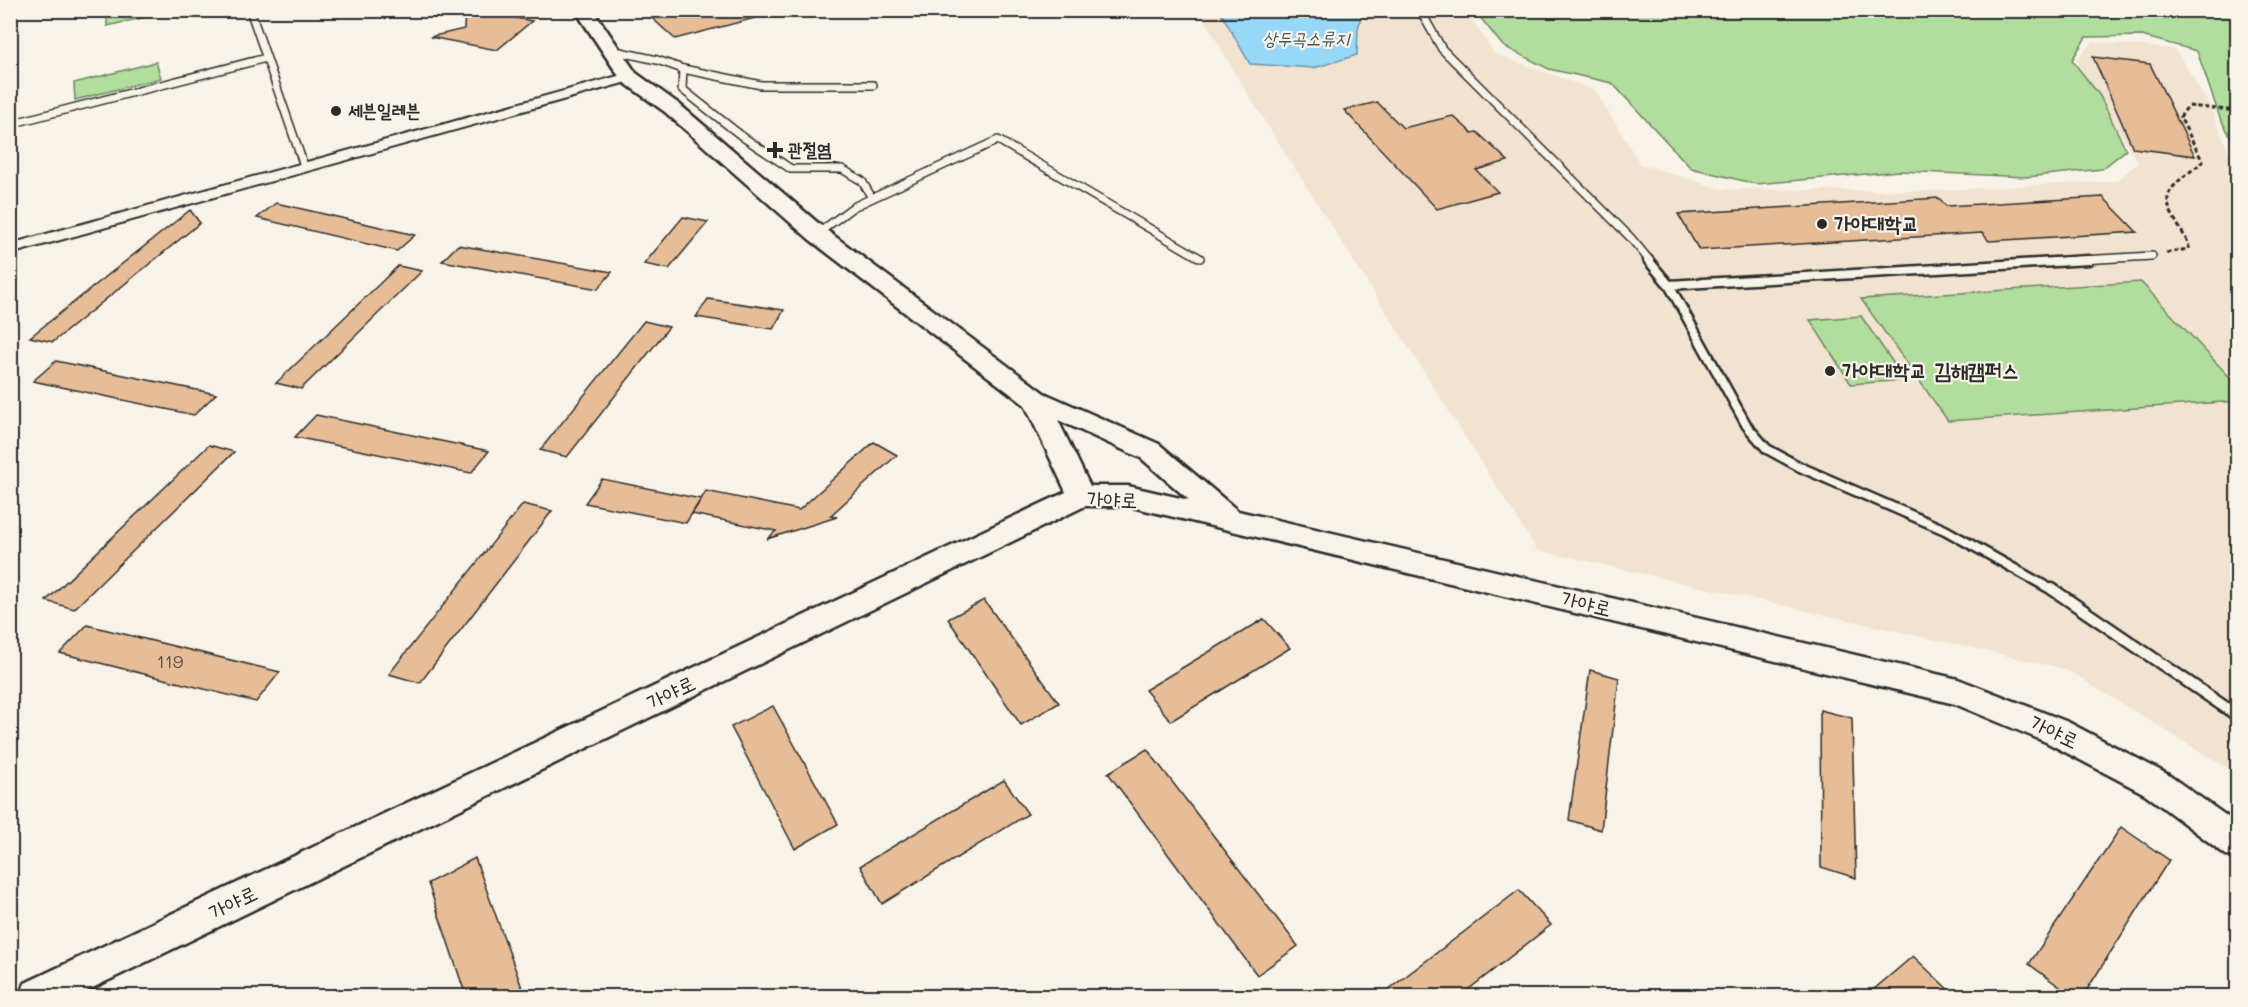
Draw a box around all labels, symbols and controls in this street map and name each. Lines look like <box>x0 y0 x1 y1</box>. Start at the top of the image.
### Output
water label: 상두곡소류지 <box>1263 26 1352 50</box>
place label: 세븐일레븐 <box>348 98 420 122</box>
marker: 세븐일레븐 <box>329 104 343 118</box>
place label: 관절염 <box>788 137 831 161</box>
marker: 관절염 <box>766 141 784 159</box>
place label: 가야대학교 <box>1834 209 1919 236</box>
marker: 가야대학교 <box>1815 217 1829 231</box>
place label: 가야대학교 김해캠퍼스 <box>1842 356 2019 383</box>
marker: 가야대학교 김해캠퍼스 <box>1823 364 1837 378</box>
street label: 가야로 <box>1086 484 1138 513</box>
street label: 가야로 <box>1559 584 1614 621</box>
house number: 119 <box>157 649 184 673</box>
street label: 가야로 <box>642 668 699 715</box>
street label: 가야로 <box>2026 708 2083 754</box>
street label: 가야로 <box>204 878 261 925</box>

